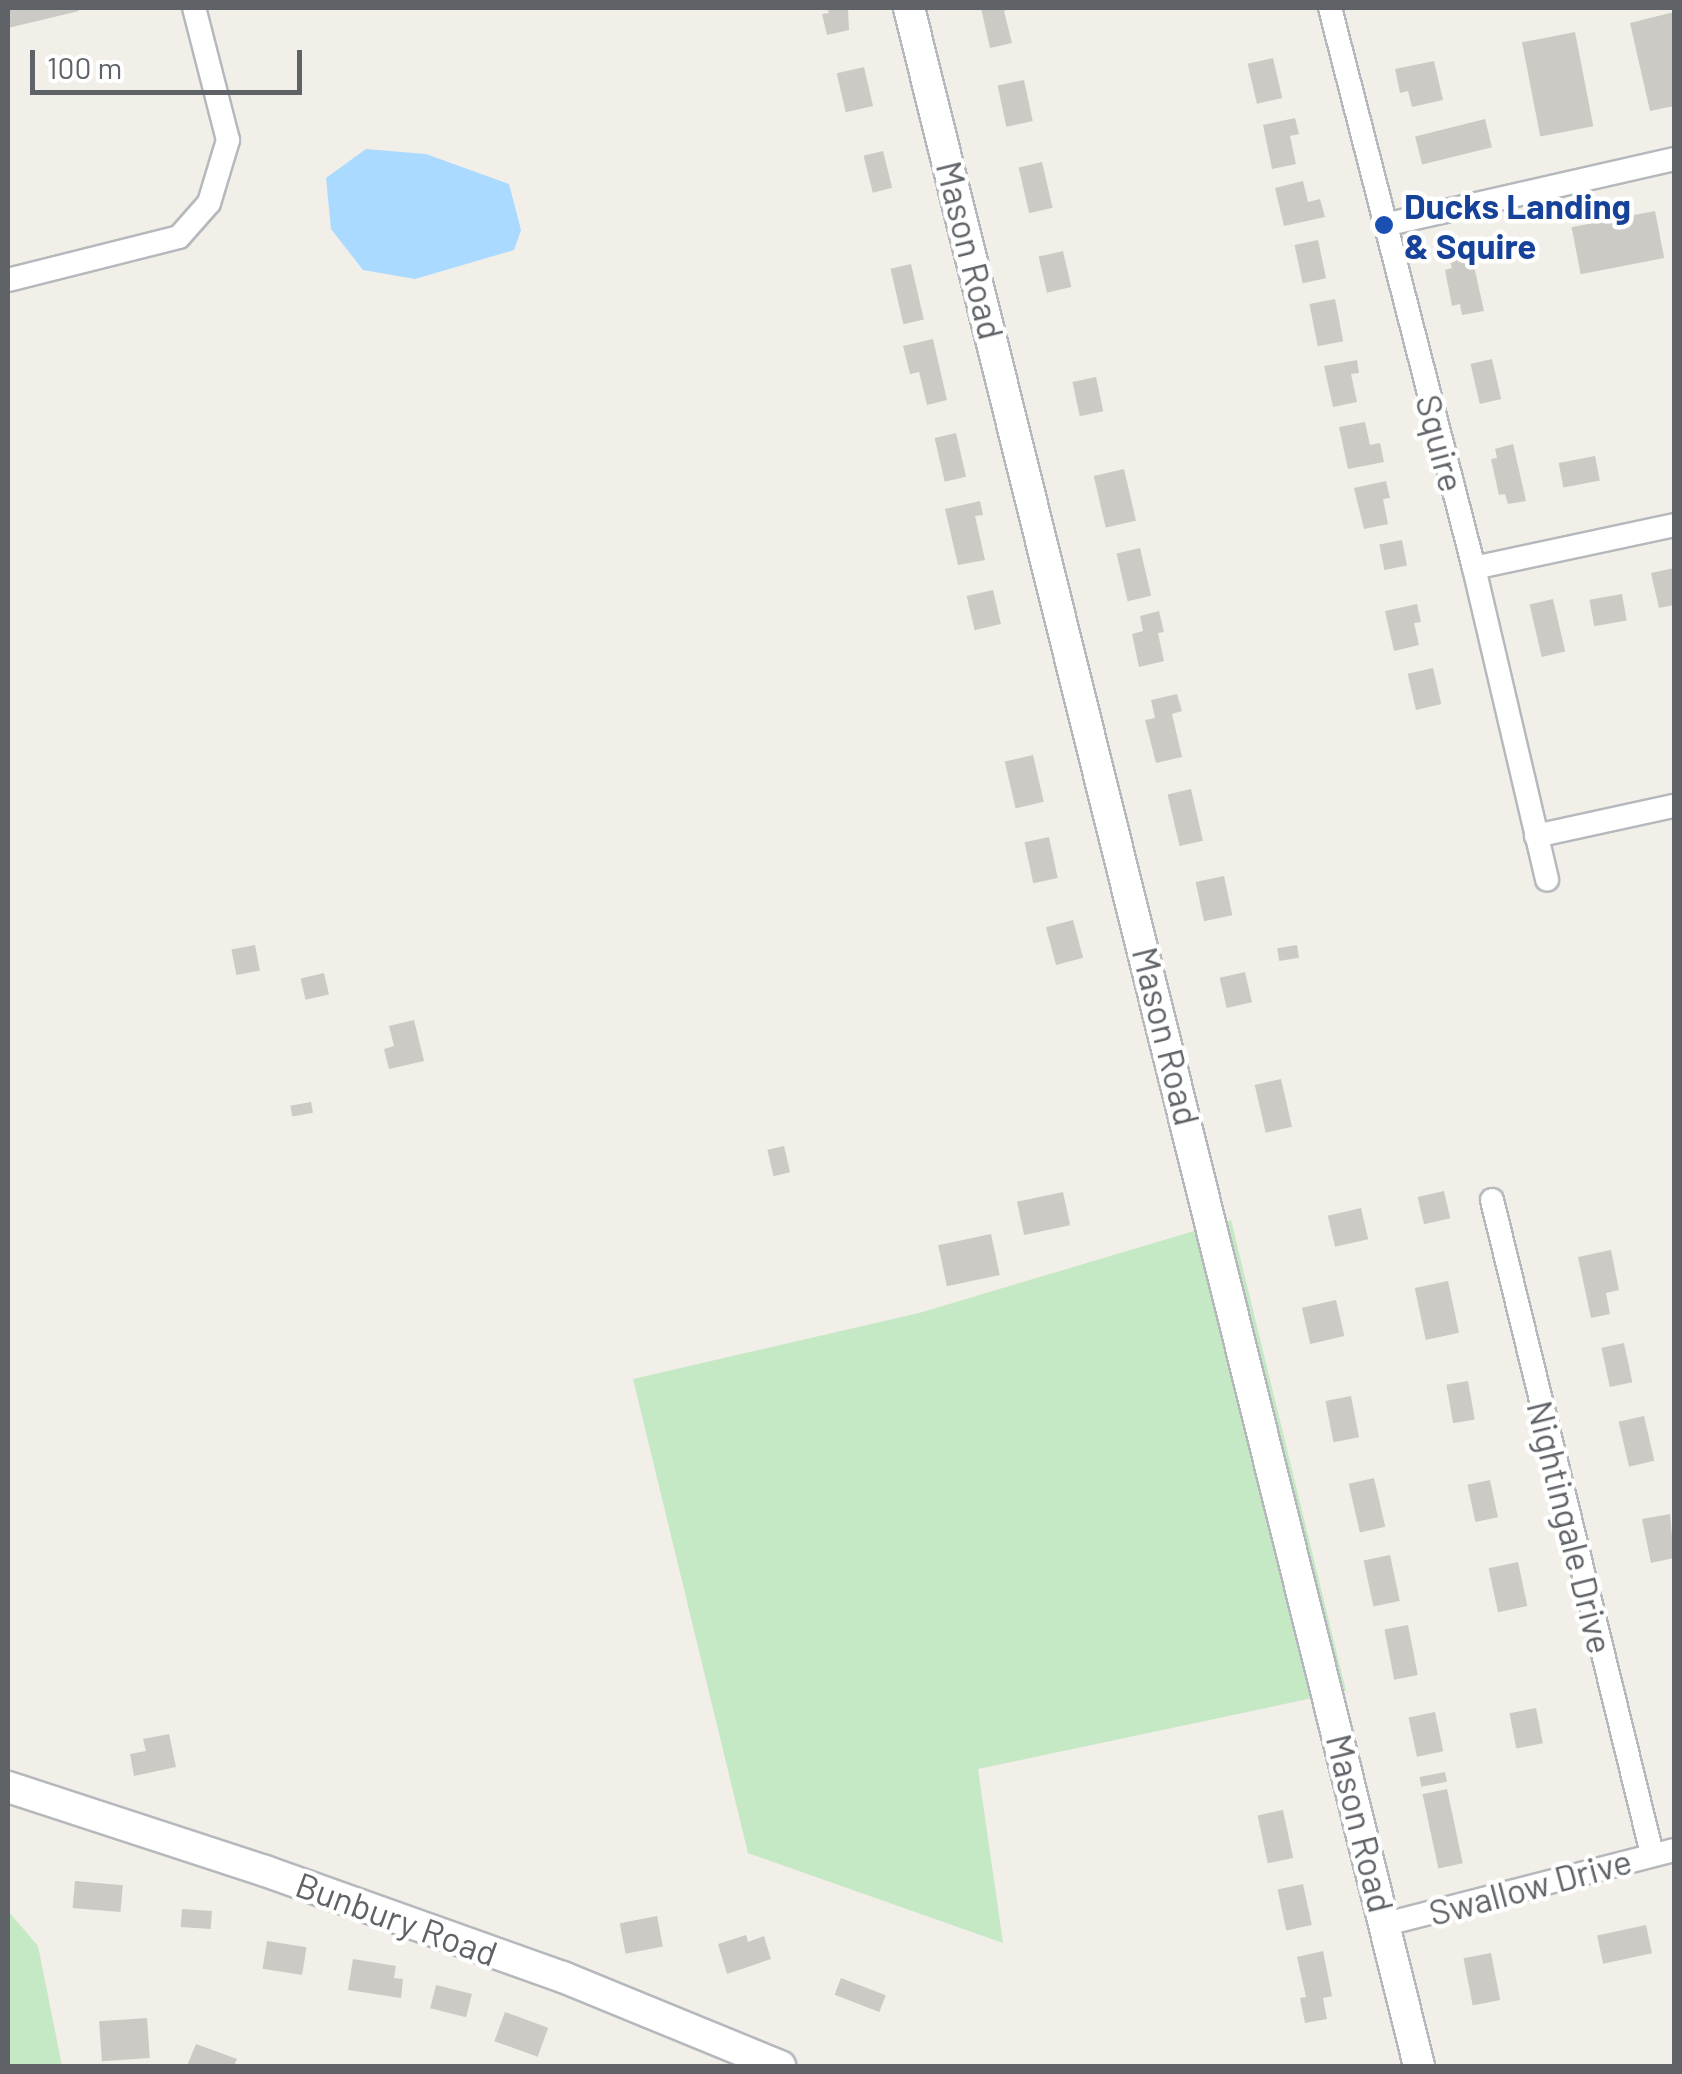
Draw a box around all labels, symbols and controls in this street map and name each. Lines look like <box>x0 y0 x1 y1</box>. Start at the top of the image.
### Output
scale bar <box>35 30 308 92</box>
text: 100 m <box>47 49 122 85</box>
street label: Mason Road <box>929 157 1013 343</box>
place label: Ducks Landing & Squire <box>1404 184 1631 266</box>
marker: Ducks Landing & Squire <box>1373 214 1395 236</box>
street label: Squire <box>1408 390 1474 496</box>
street label: Mason Road <box>1125 943 1209 1129</box>
street label: Nightingale Drive <box>1519 1396 1623 1658</box>
street label: Mason Road <box>1319 1730 1403 1916</box>
street label: Swallow Drive <box>1424 1839 1636 1933</box>
street label: Bunbury Road <box>291 1862 503 1974</box>

